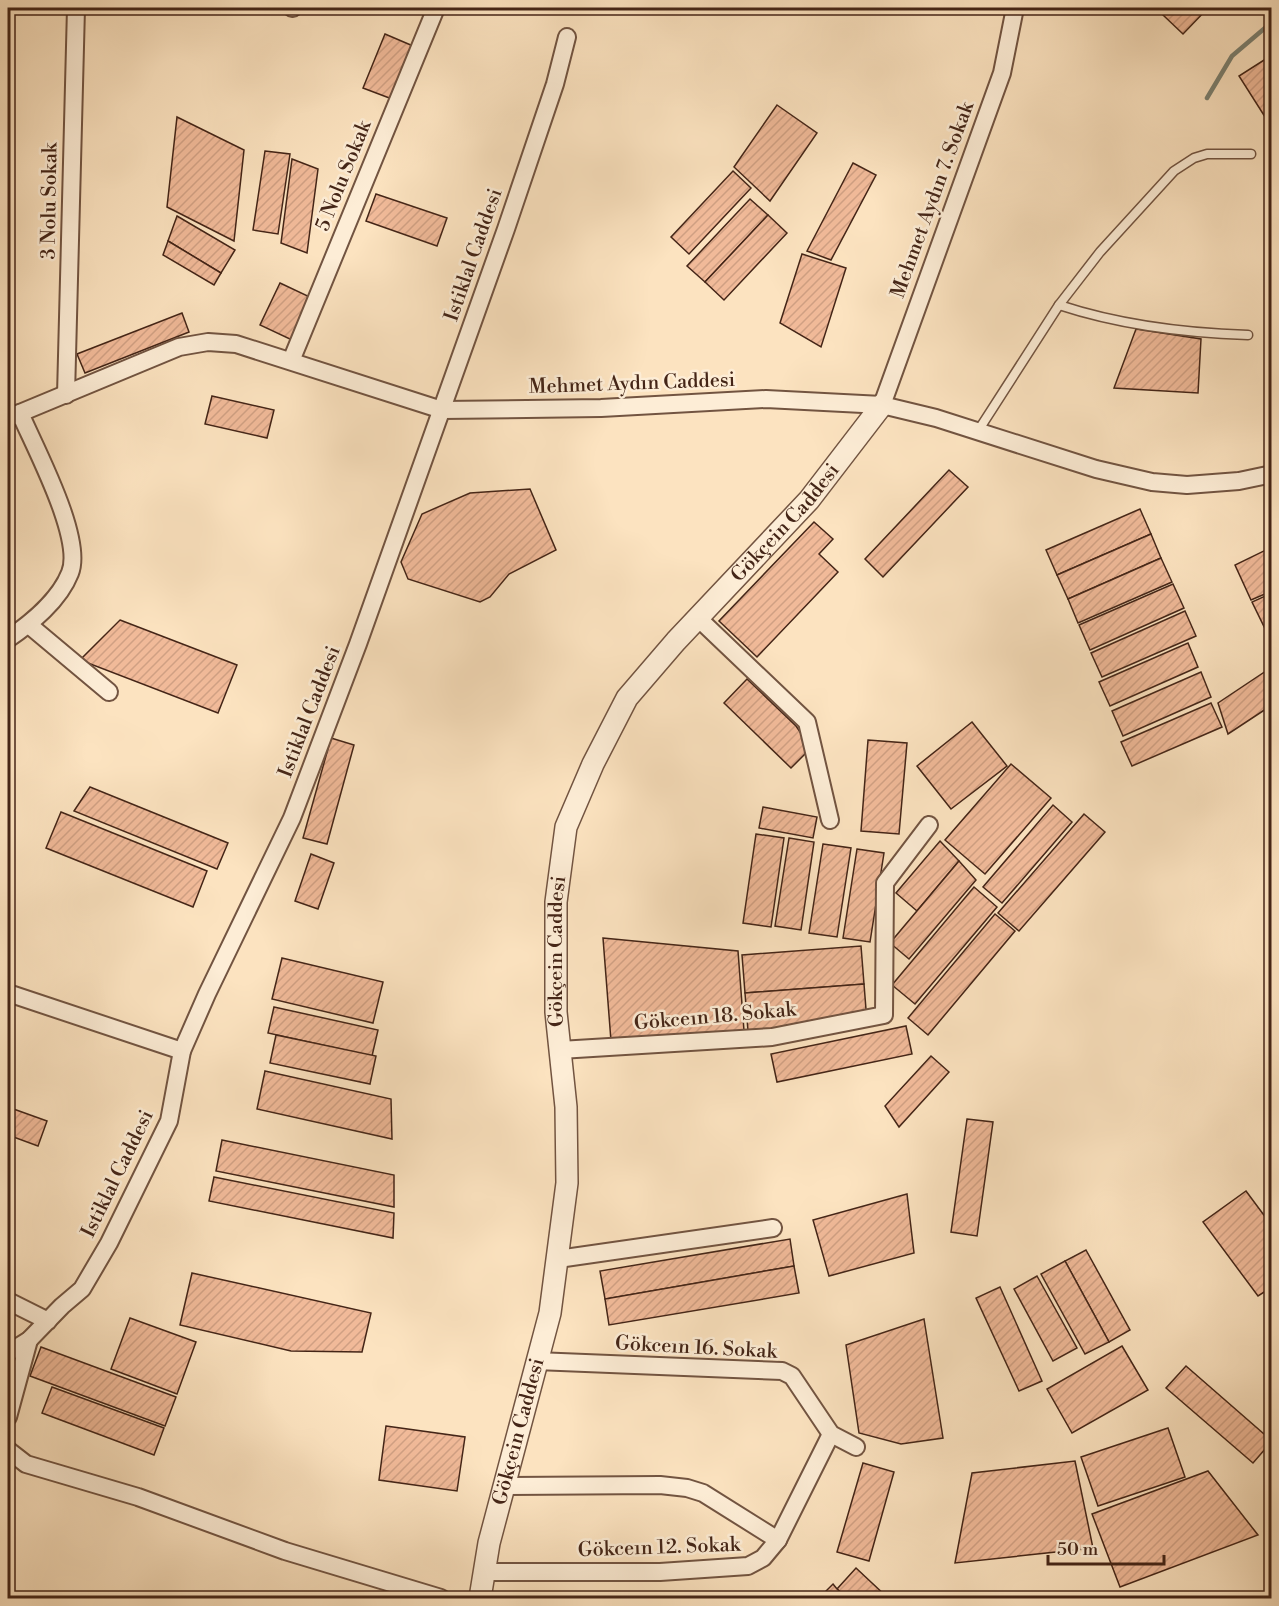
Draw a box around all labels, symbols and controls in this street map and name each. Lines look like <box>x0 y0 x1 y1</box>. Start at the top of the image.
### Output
street label: Mehmet Aydın 7. Sokak <box>886 97 981 302</box>
street label: 5 Nolu Sokak <box>311 116 378 235</box>
street label: 3 Nolu Sokak <box>36 141 64 260</box>
street label: Istiklal Caddesi <box>440 185 509 325</box>
street label: Mehmet Aydın Caddesi <box>528 368 736 400</box>
street label: Gökçein Caddesi <box>726 458 845 587</box>
street label: Istiklal Caddesi <box>273 642 347 781</box>
street label: Gökçein Caddesi <box>544 874 572 1028</box>
street label: Gökceın 18. Sokak <box>633 997 799 1037</box>
street label: Istiklal Caddesi <box>76 1106 160 1242</box>
street label: Gökceın 16. Sokak <box>614 1331 779 1365</box>
street label: Gökçein Caddesi <box>487 1355 550 1508</box>
scale bar <box>1048 1528 1164 1566</box>
street label: Gökceın 12. Sokak <box>577 1533 742 1563</box>
text: 50 m <box>1057 1538 1099 1561</box>

